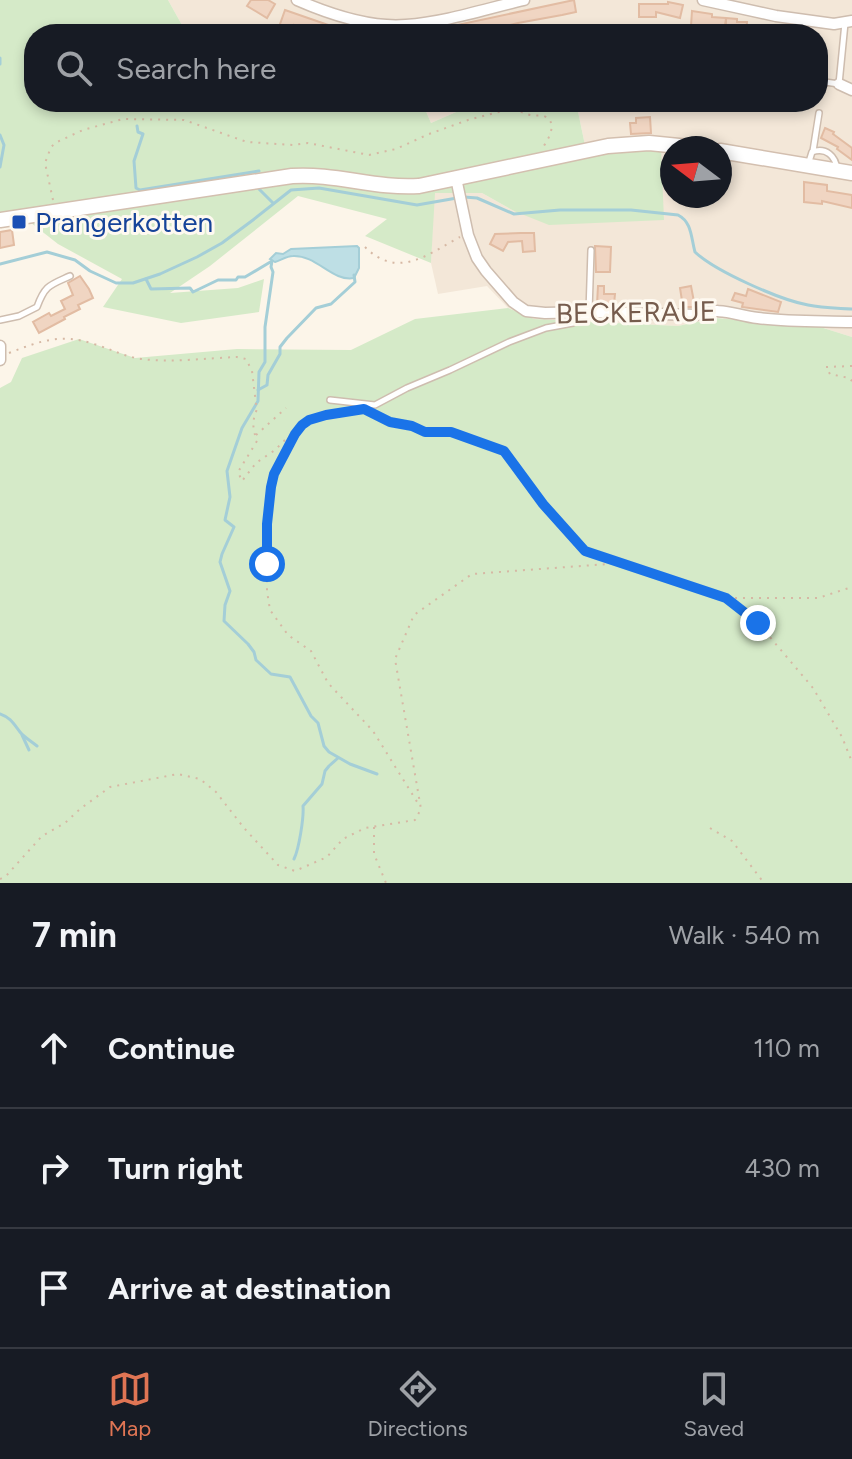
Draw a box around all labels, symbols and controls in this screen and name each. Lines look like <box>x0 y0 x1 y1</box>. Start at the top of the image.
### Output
search box <box>24 24 828 112</box>
icon: search <box>52 46 96 90</box>
text: Search here <box>116 50 276 87</box>
north arrow <box>660 136 732 208</box>
place label: Prangerkotten <box>35 205 213 239</box>
marker: Prangerkotten <box>10 213 28 231</box>
street label: BECKERAUE <box>555 294 717 330</box>
route start <box>249 546 285 582</box>
route end <box>740 605 776 641</box>
text: 7 min <box>32 915 117 956</box>
text: Walk · 540 m <box>669 919 820 951</box>
icon: ahead <box>32 1026 76 1070</box>
text: Continue <box>108 1030 235 1067</box>
text: 110 m <box>753 1032 820 1064</box>
icon: right <box>32 1146 76 1190</box>
text: Turn right <box>108 1150 243 1187</box>
text: 430 m <box>744 1152 820 1184</box>
icon: arrive <box>32 1266 76 1310</box>
text: Arrive at destination <box>108 1270 391 1307</box>
tab: Map <box>108 1367 152 1442</box>
tab: Directions <box>368 1367 468 1442</box>
tab: Saved <box>683 1367 744 1442</box>

